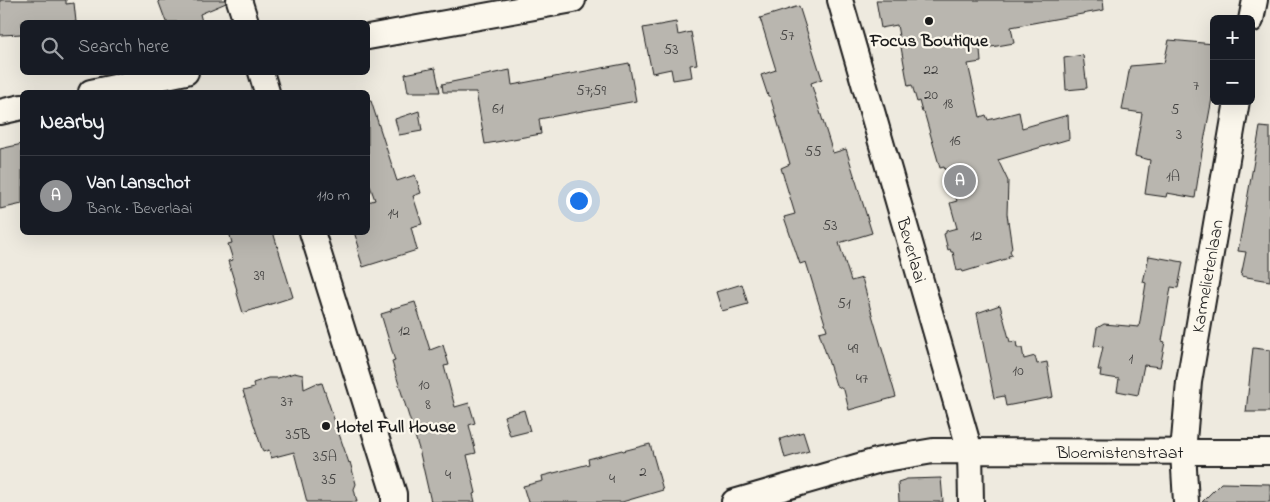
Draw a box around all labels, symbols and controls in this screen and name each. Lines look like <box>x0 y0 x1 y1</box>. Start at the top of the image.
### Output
marker: Focus Boutique <box>923 15 935 27</box>
map controls <box>1210 15 1255 105</box>
button: + <box>1210 15 1255 60</box>
search box <box>20 20 370 75</box>
house number: 57 <box>780 25 794 47</box>
place label: Focus Boutique <box>869 29 989 55</box>
icon: search <box>38 34 66 62</box>
text: Search here <box>78 34 169 61</box>
house number: 53 <box>664 39 678 61</box>
house number: 22 <box>924 59 939 81</box>
button: − <box>1210 60 1255 105</box>
house number: 7 <box>1193 75 1199 97</box>
house number: 57;59 <box>576 80 606 102</box>
house number: 20 <box>924 84 938 106</box>
house number: 18 <box>943 93 954 115</box>
house number: 61 <box>492 98 504 120</box>
house number: 5 <box>1171 99 1180 121</box>
text: Nearby <box>40 108 104 138</box>
house number: 3 <box>1176 124 1182 146</box>
house number: 16 <box>949 130 961 152</box>
house number: 55 <box>804 141 822 163</box>
pin: A <box>944 162 976 200</box>
house number: 1A <box>1166 166 1180 188</box>
text: Van Lanschot <box>87 170 190 197</box>
text: A <box>51 184 61 208</box>
text: 110 m <box>316 184 350 208</box>
your location <box>566 188 592 214</box>
text: Bank · Beverlaai <box>87 197 192 221</box>
house number: 14 <box>388 203 398 225</box>
street label: Beverlaai <box>888 214 932 286</box>
house number: 53 <box>823 215 837 237</box>
street label: Karmelietenlaan <box>1186 217 1232 335</box>
house number: 12 <box>970 225 983 247</box>
house number: 39 <box>254 265 265 287</box>
house number: 51 <box>837 293 851 315</box>
house number: 12 <box>398 320 411 342</box>
house number: 49 <box>848 338 859 360</box>
house number: 1 <box>1129 348 1134 370</box>
house number: 10 <box>1012 360 1024 382</box>
house number: 47 <box>856 368 868 390</box>
house number: 10 <box>418 374 430 396</box>
house number: 37 <box>281 391 293 413</box>
house number: 8 <box>425 394 431 416</box>
place label: Hotel Full House <box>336 415 457 441</box>
marker: Hotel Full House <box>320 420 332 432</box>
house number: 35B <box>286 424 310 446</box>
street label: Bloemistenstraat <box>1055 441 1184 467</box>
house number: 35A <box>313 446 337 468</box>
house number: 2 <box>639 461 647 483</box>
house number: 4 <box>445 464 451 486</box>
house number: 4 <box>609 468 615 490</box>
house number: 35 <box>322 469 337 491</box>

